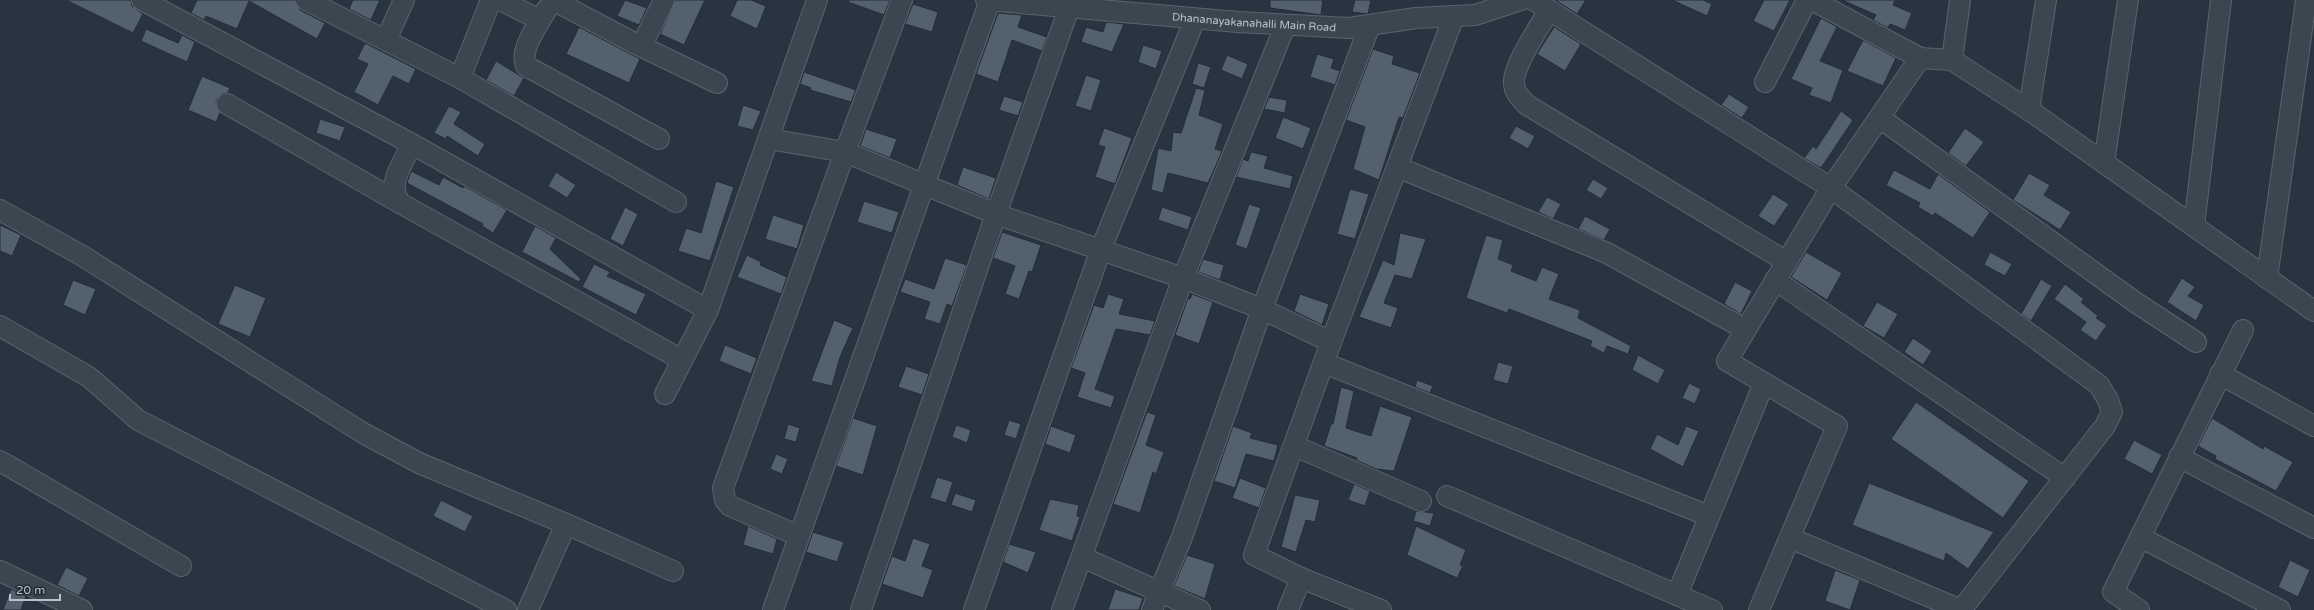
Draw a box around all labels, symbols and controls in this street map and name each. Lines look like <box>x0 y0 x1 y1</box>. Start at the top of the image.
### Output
street label: Dhananayakanahalli Main Road <box>1171 10 1337 34</box>
scale bar <box>10 576 60 602</box>
text: 20 m <box>16 583 45 597</box>

